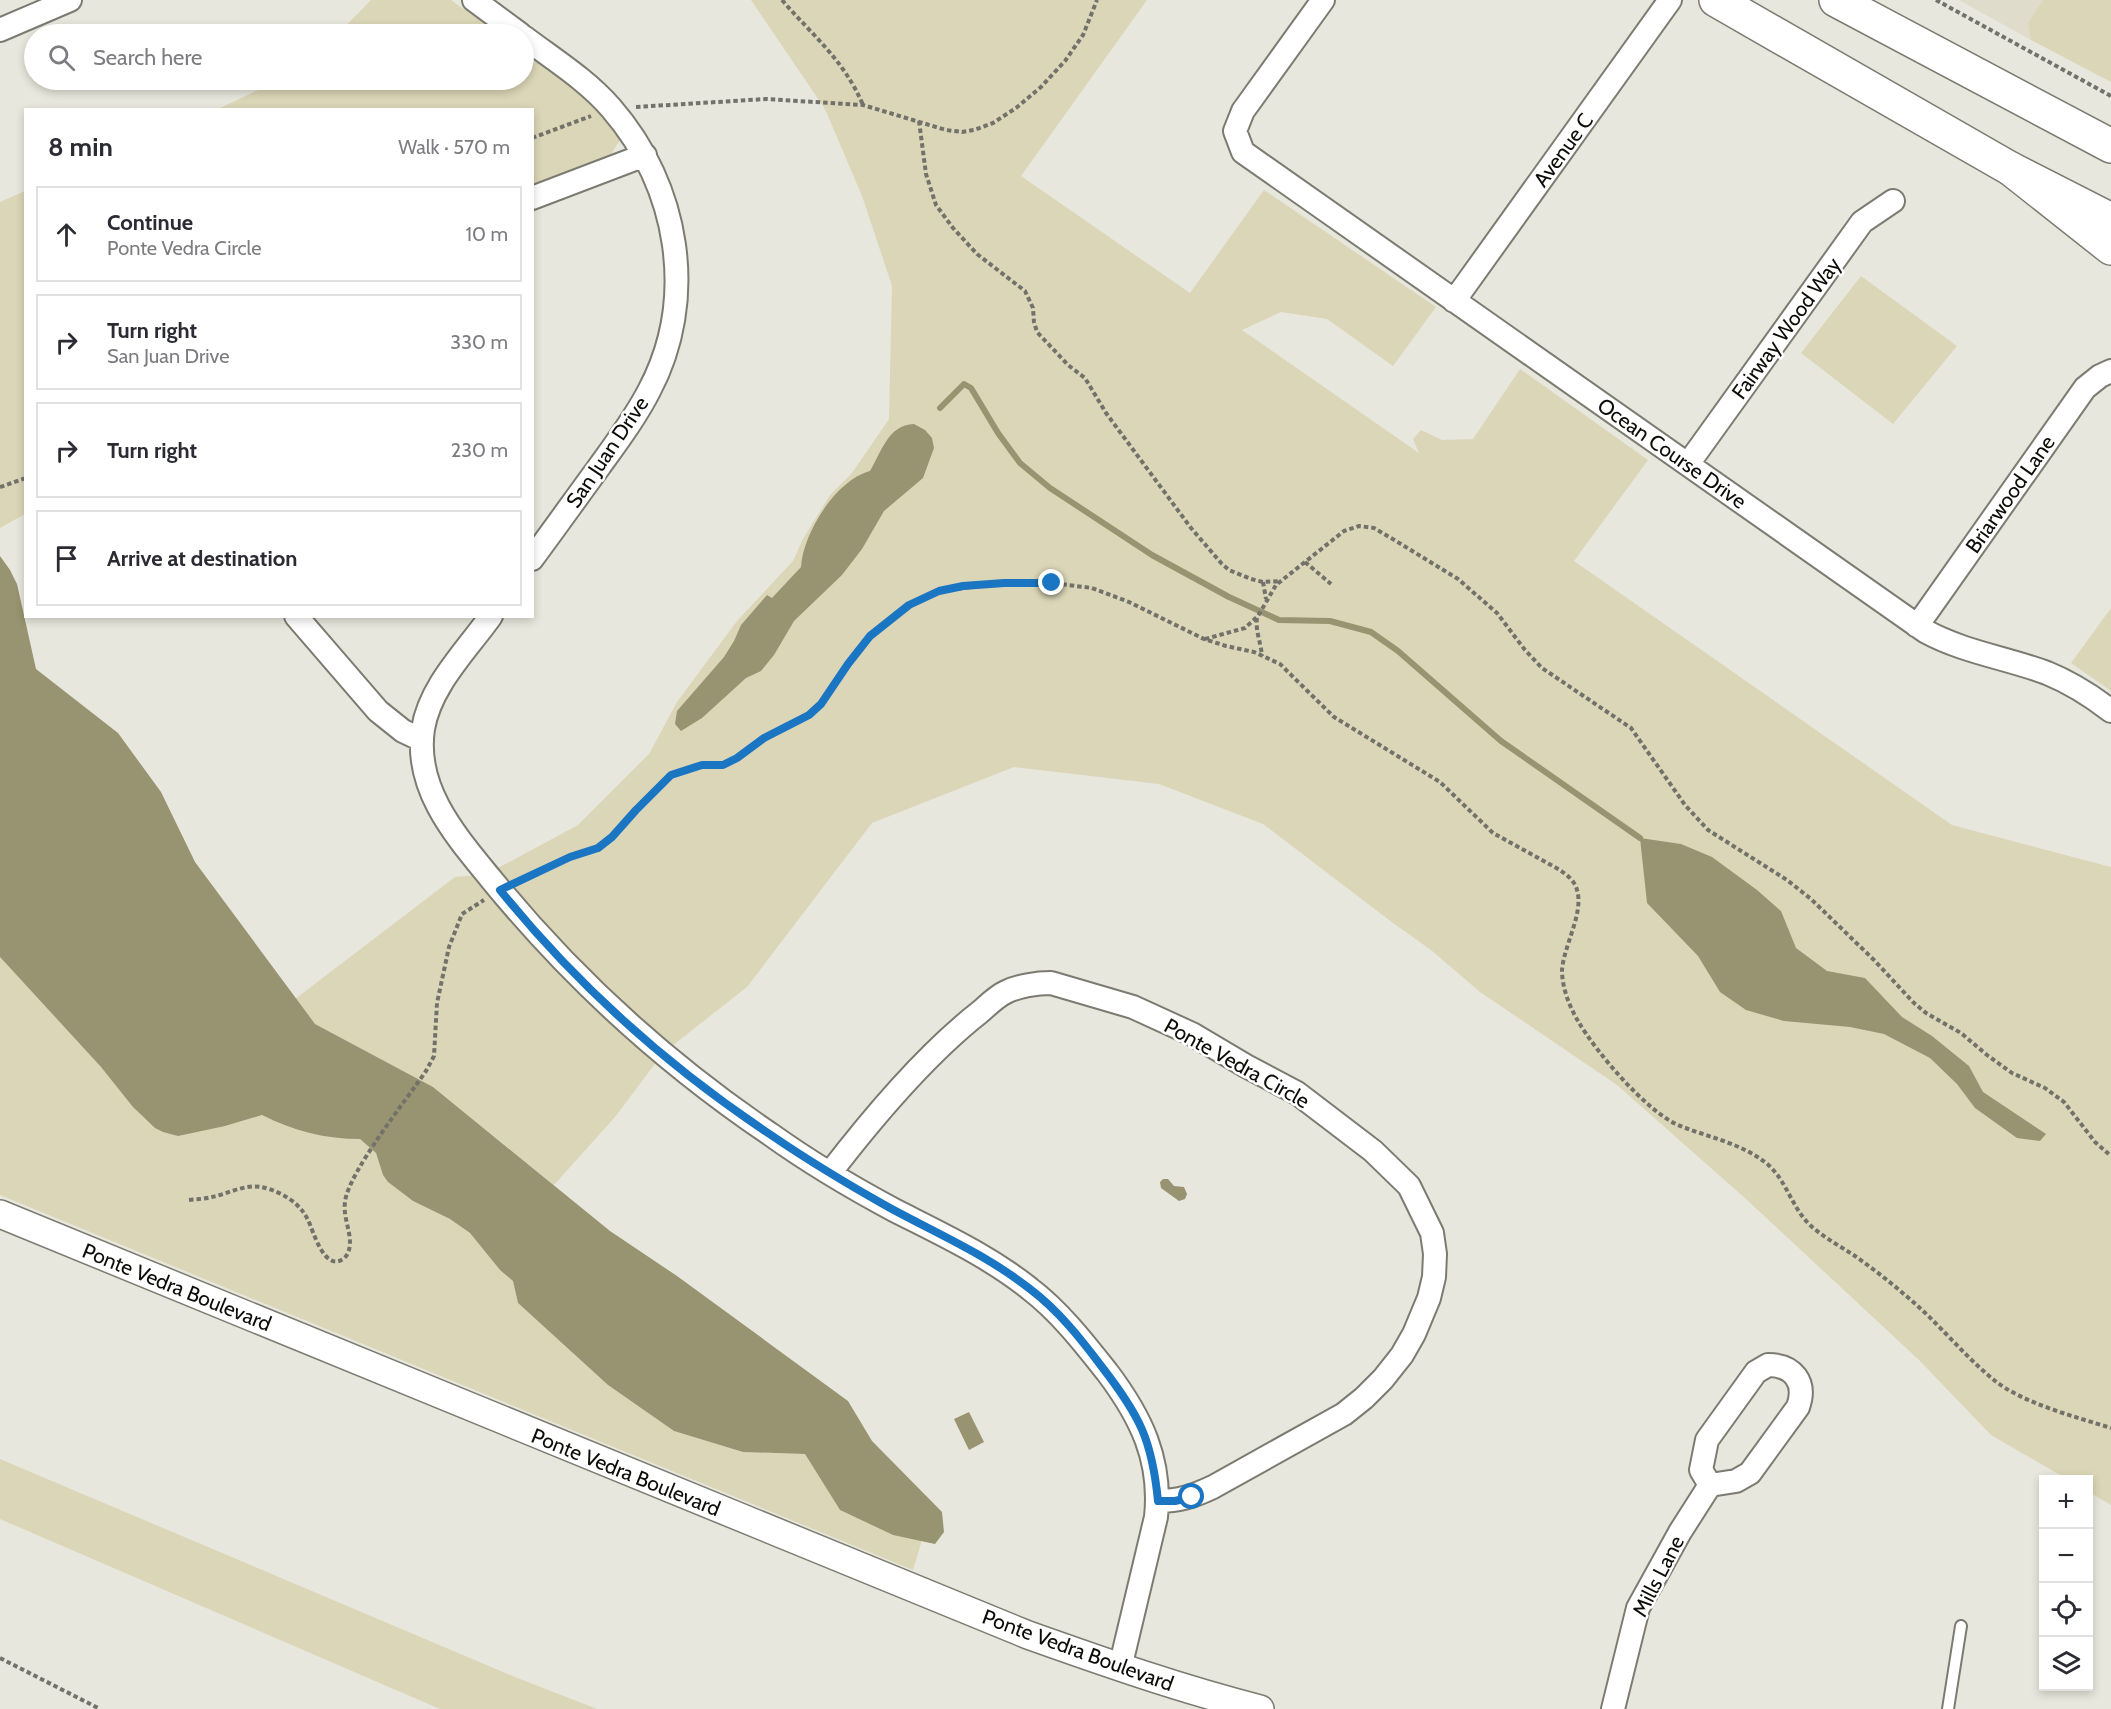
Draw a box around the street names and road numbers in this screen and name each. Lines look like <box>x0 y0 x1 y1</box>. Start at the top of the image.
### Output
street label: Avenue C <box>1528 109 1598 191</box>
street label: Fairway Wood Way <box>1726 252 1846 404</box>
street label: San Juan Drive <box>561 392 653 512</box>
street label: Ocean Course Drive <box>1593 392 1751 514</box>
street label: Briarwood Lane <box>1960 430 2060 558</box>
street label: Ponte Vedra Circle <box>1160 1013 1314 1113</box>
street label: Ponte Vedra Boulevard <box>79 1238 275 1336</box>
street label: Ponte Vedra Boulevard <box>528 1423 724 1521</box>
street label: Mills Lane <box>1627 1531 1689 1621</box>
street label: Ponte Vedra Boulevard <box>979 1604 1177 1696</box>

